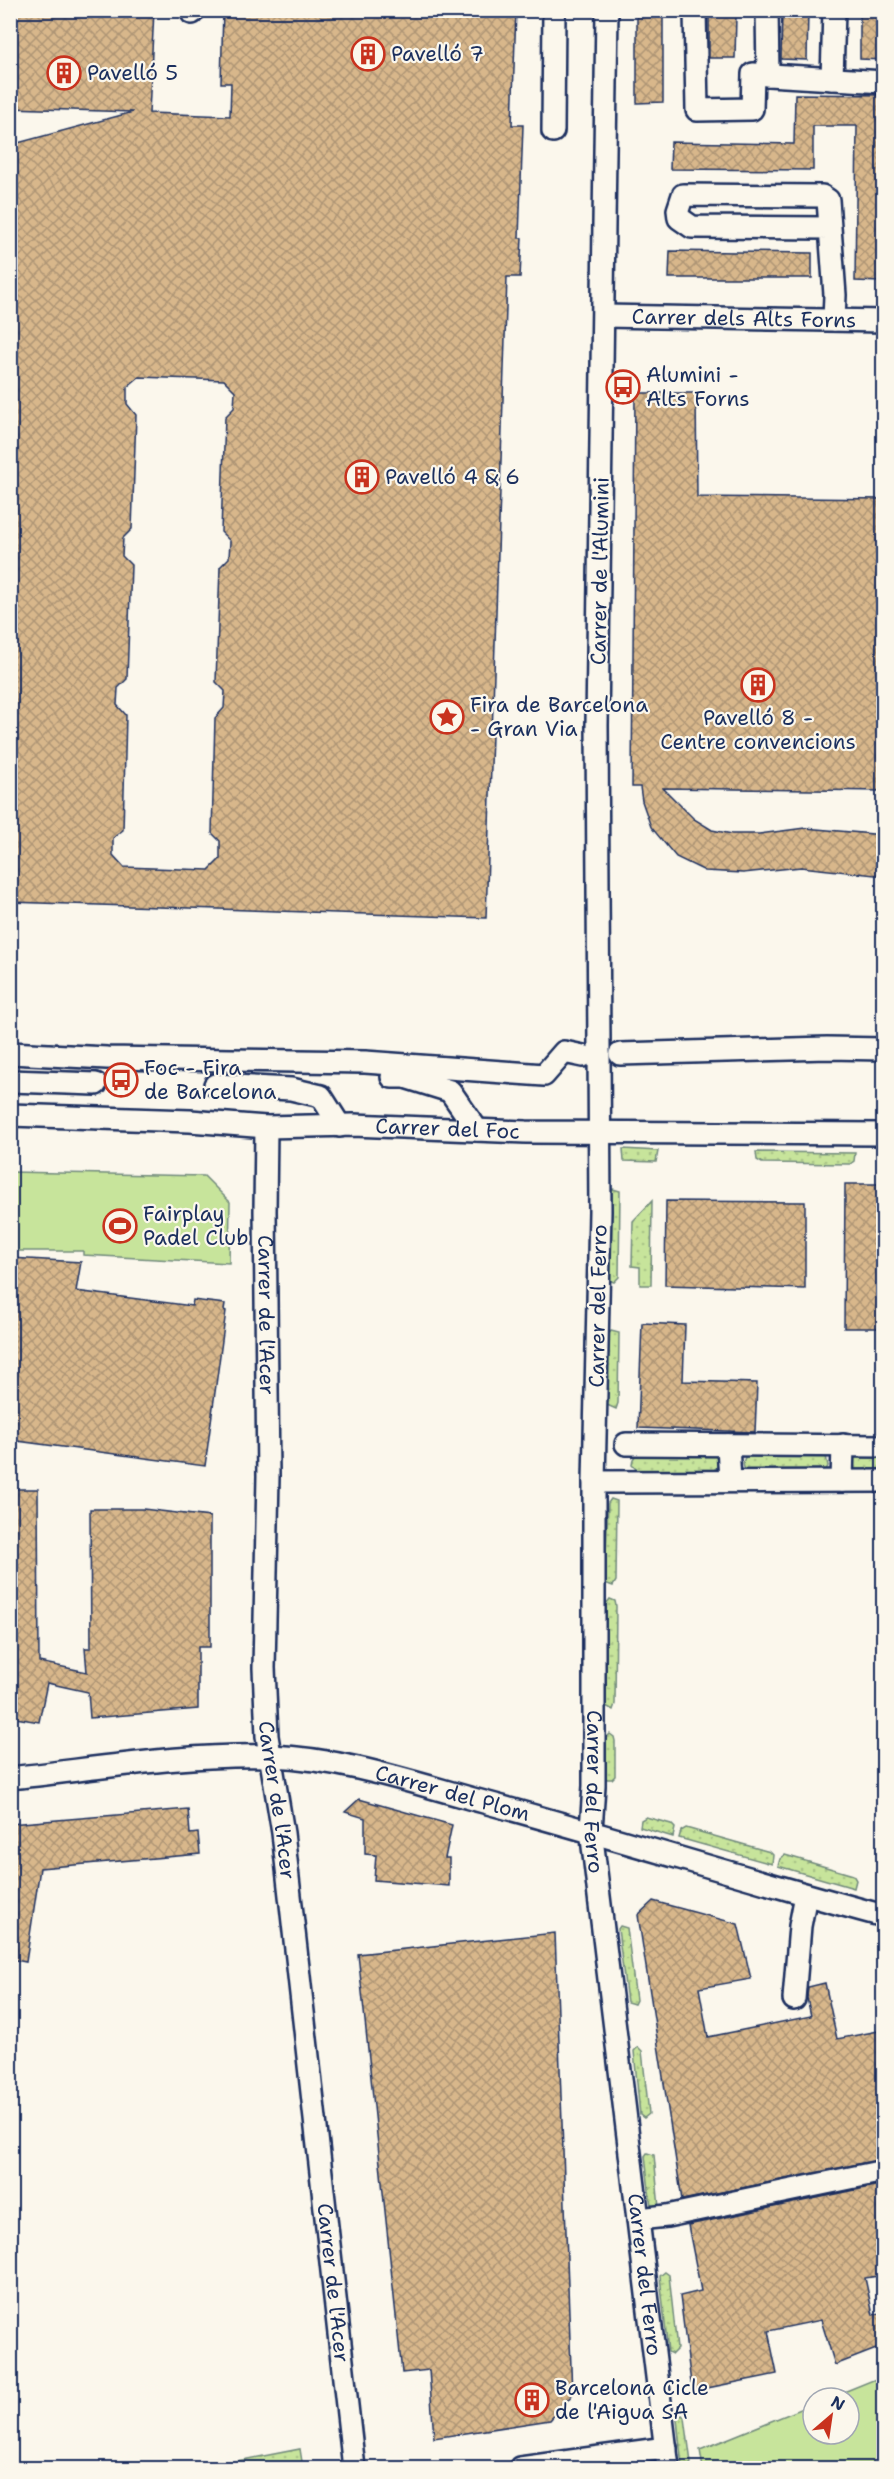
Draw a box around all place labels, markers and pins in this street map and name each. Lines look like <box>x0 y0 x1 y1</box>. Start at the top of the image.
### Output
building icon: Pavelló 7 <box>350 36 386 72</box>
place label: Pavelló 7 <box>391 40 484 68</box>
building icon: Pavelló 5 <box>46 55 82 91</box>
place label: Pavelló 5 <box>87 59 178 87</box>
place label: Alumini - Alts Forns <box>646 361 750 413</box>
bus stop icon: Alumini - Alts Forns <box>605 369 641 405</box>
building icon: Pavelló 4 & 6 <box>344 459 380 495</box>
place label: Pavelló 4 & 6 <box>385 463 520 491</box>
building icon: Pavelló 8 - Centre convencions <box>740 667 776 703</box>
place label: Fira de Barcelona - Gran Via <box>470 691 648 743</box>
place icon: Fira de Barcelona - Gran Via <box>429 699 465 735</box>
place label: Pavelló 8 - Centre convencions <box>660 704 856 756</box>
place label: Foc - Fira de Barcelona <box>144 1054 276 1106</box>
bus stop icon: Foc - Fira de Barcelona <box>103 1062 139 1098</box>
place label: Fairplay Padel Club <box>143 1200 249 1252</box>
sports icon: Fairplay Padel Club <box>102 1208 138 1244</box>
place label: Barcelona Cicle de l'Aigua SA <box>555 2374 709 2426</box>
building icon: Barcelona Cicle de l'Aigua SA <box>514 2382 550 2418</box>

